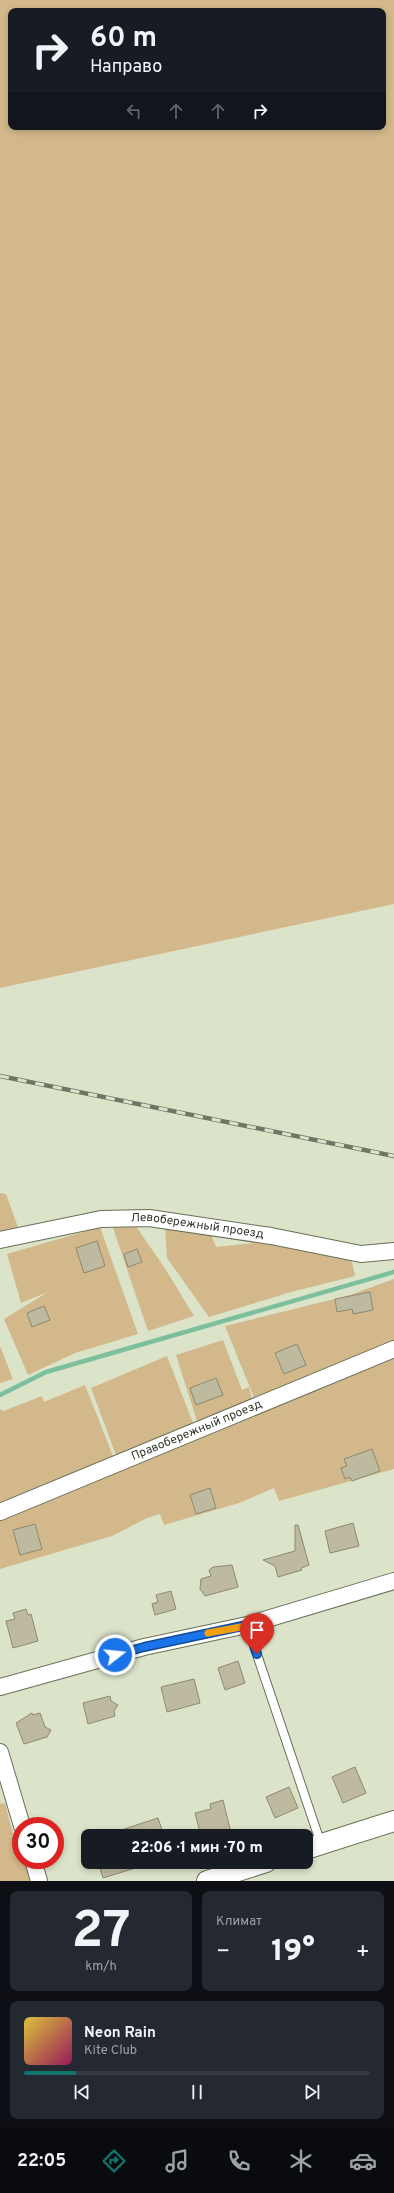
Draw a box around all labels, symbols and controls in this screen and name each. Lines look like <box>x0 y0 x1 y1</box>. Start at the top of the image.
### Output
text: 60 m <box>90 21 157 57</box>
icon: right <box>24 24 76 76</box>
text: Направо <box>90 56 162 79</box>
icon: left <box>123 100 145 122</box>
icon: ahead <box>165 100 187 122</box>
icon: ahead <box>207 100 229 122</box>
icon: right <box>249 100 271 122</box>
street label: Левобережный проезд <box>130 1210 265 1243</box>
street label: Правобережный проезд <box>129 1396 265 1465</box>
pin <box>240 1613 274 1654</box>
icon: arrive <box>246 1619 268 1641</box>
position arrow <box>94 1634 136 1676</box>
speed limit sign: 30 <box>12 1817 64 1869</box>
text: 22:06 · 1 мин · 70 m <box>131 1839 263 1858</box>
text: 27 <box>71 1900 131 1966</box>
text: Климат <box>216 1914 262 1930</box>
text: 19° <box>271 1934 315 1971</box>
text: − <box>216 1939 230 1966</box>
text: + <box>356 1939 370 1966</box>
text: km/h <box>85 1959 117 1975</box>
text: Neon Rain <box>84 2024 156 2043</box>
text: Kite Club <box>84 2043 137 2059</box>
icon: previous <box>71 2081 93 2103</box>
icon: pause <box>186 2081 208 2103</box>
icon: next <box>301 2081 323 2103</box>
icon: directions <box>100 2147 128 2175</box>
icon: music <box>163 2147 191 2175</box>
icon: phone <box>225 2147 253 2175</box>
icon: climate <box>287 2147 315 2175</box>
icon: car <box>349 2147 377 2175</box>
text: 22:05 <box>17 2150 66 2173</box>

